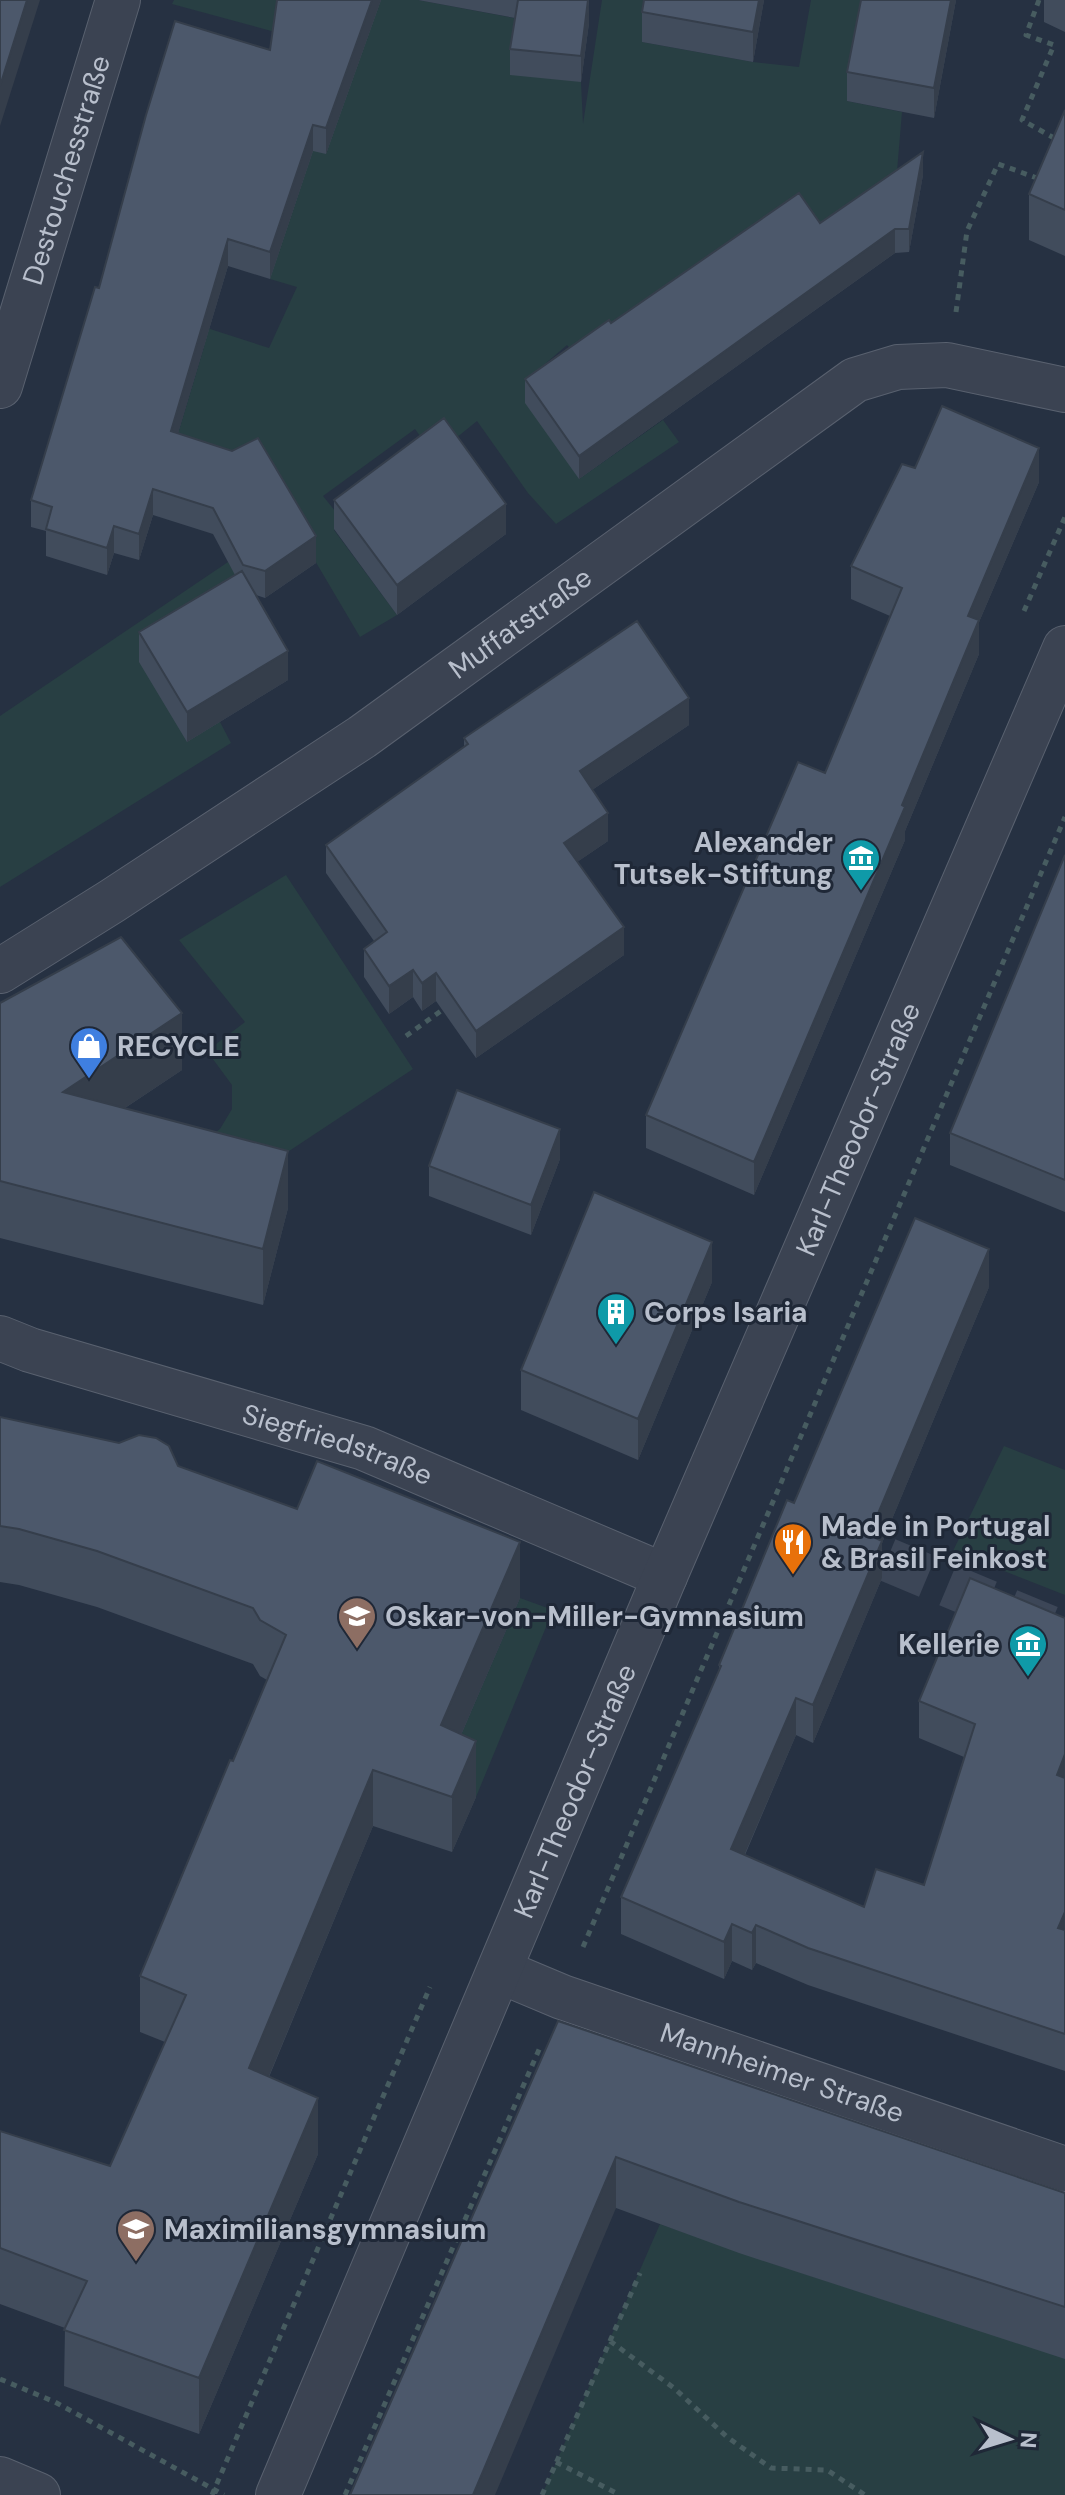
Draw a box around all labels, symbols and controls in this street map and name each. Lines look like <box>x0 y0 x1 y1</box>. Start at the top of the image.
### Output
street label: Destouchesstraße <box>14 51 119 289</box>
street label: Muffatstraße <box>441 558 599 687</box>
place label: Alexander Tutsek-Stiftung <box>614 824 833 893</box>
museum icon: Alexander Tutsek-Stiftung <box>840 837 882 892</box>
street label: Karl-Theodor-Straße <box>787 997 929 1261</box>
shop icon: RECYCLE <box>68 1025 110 1080</box>
place label: RECYCLE <box>117 1028 240 1065</box>
building icon: Corps Isaria <box>595 1291 637 1346</box>
place label: Corps Isaria <box>644 1294 807 1331</box>
street label: Siegfriedstraße <box>238 1395 438 1494</box>
place label: Made in Portugal & Brasil Feinkost <box>821 1508 1051 1577</box>
restaurant icon: Made in Portugal & Brasil Feinkost <box>772 1521 814 1576</box>
school or university icon: Oskar-von-Miller-Gymnasium <box>336 1595 378 1650</box>
place label: Oskar-von-Miller-Gymnasium <box>385 1598 804 1635</box>
museum icon: Kellerie <box>1007 1623 1049 1678</box>
place label: Kellerie <box>898 1626 1000 1663</box>
street label: Karl-Theodor-Straße <box>505 1658 644 1924</box>
street label: Mannheimer Straße <box>655 2014 909 2131</box>
school or university icon: Maximiliansgymnasium <box>115 2208 157 2263</box>
place label: Maximiliansgymnasium <box>164 2211 486 2248</box>
north arrow <box>969 2399 1049 2479</box>
text: N <box>1013 2431 1043 2449</box>

